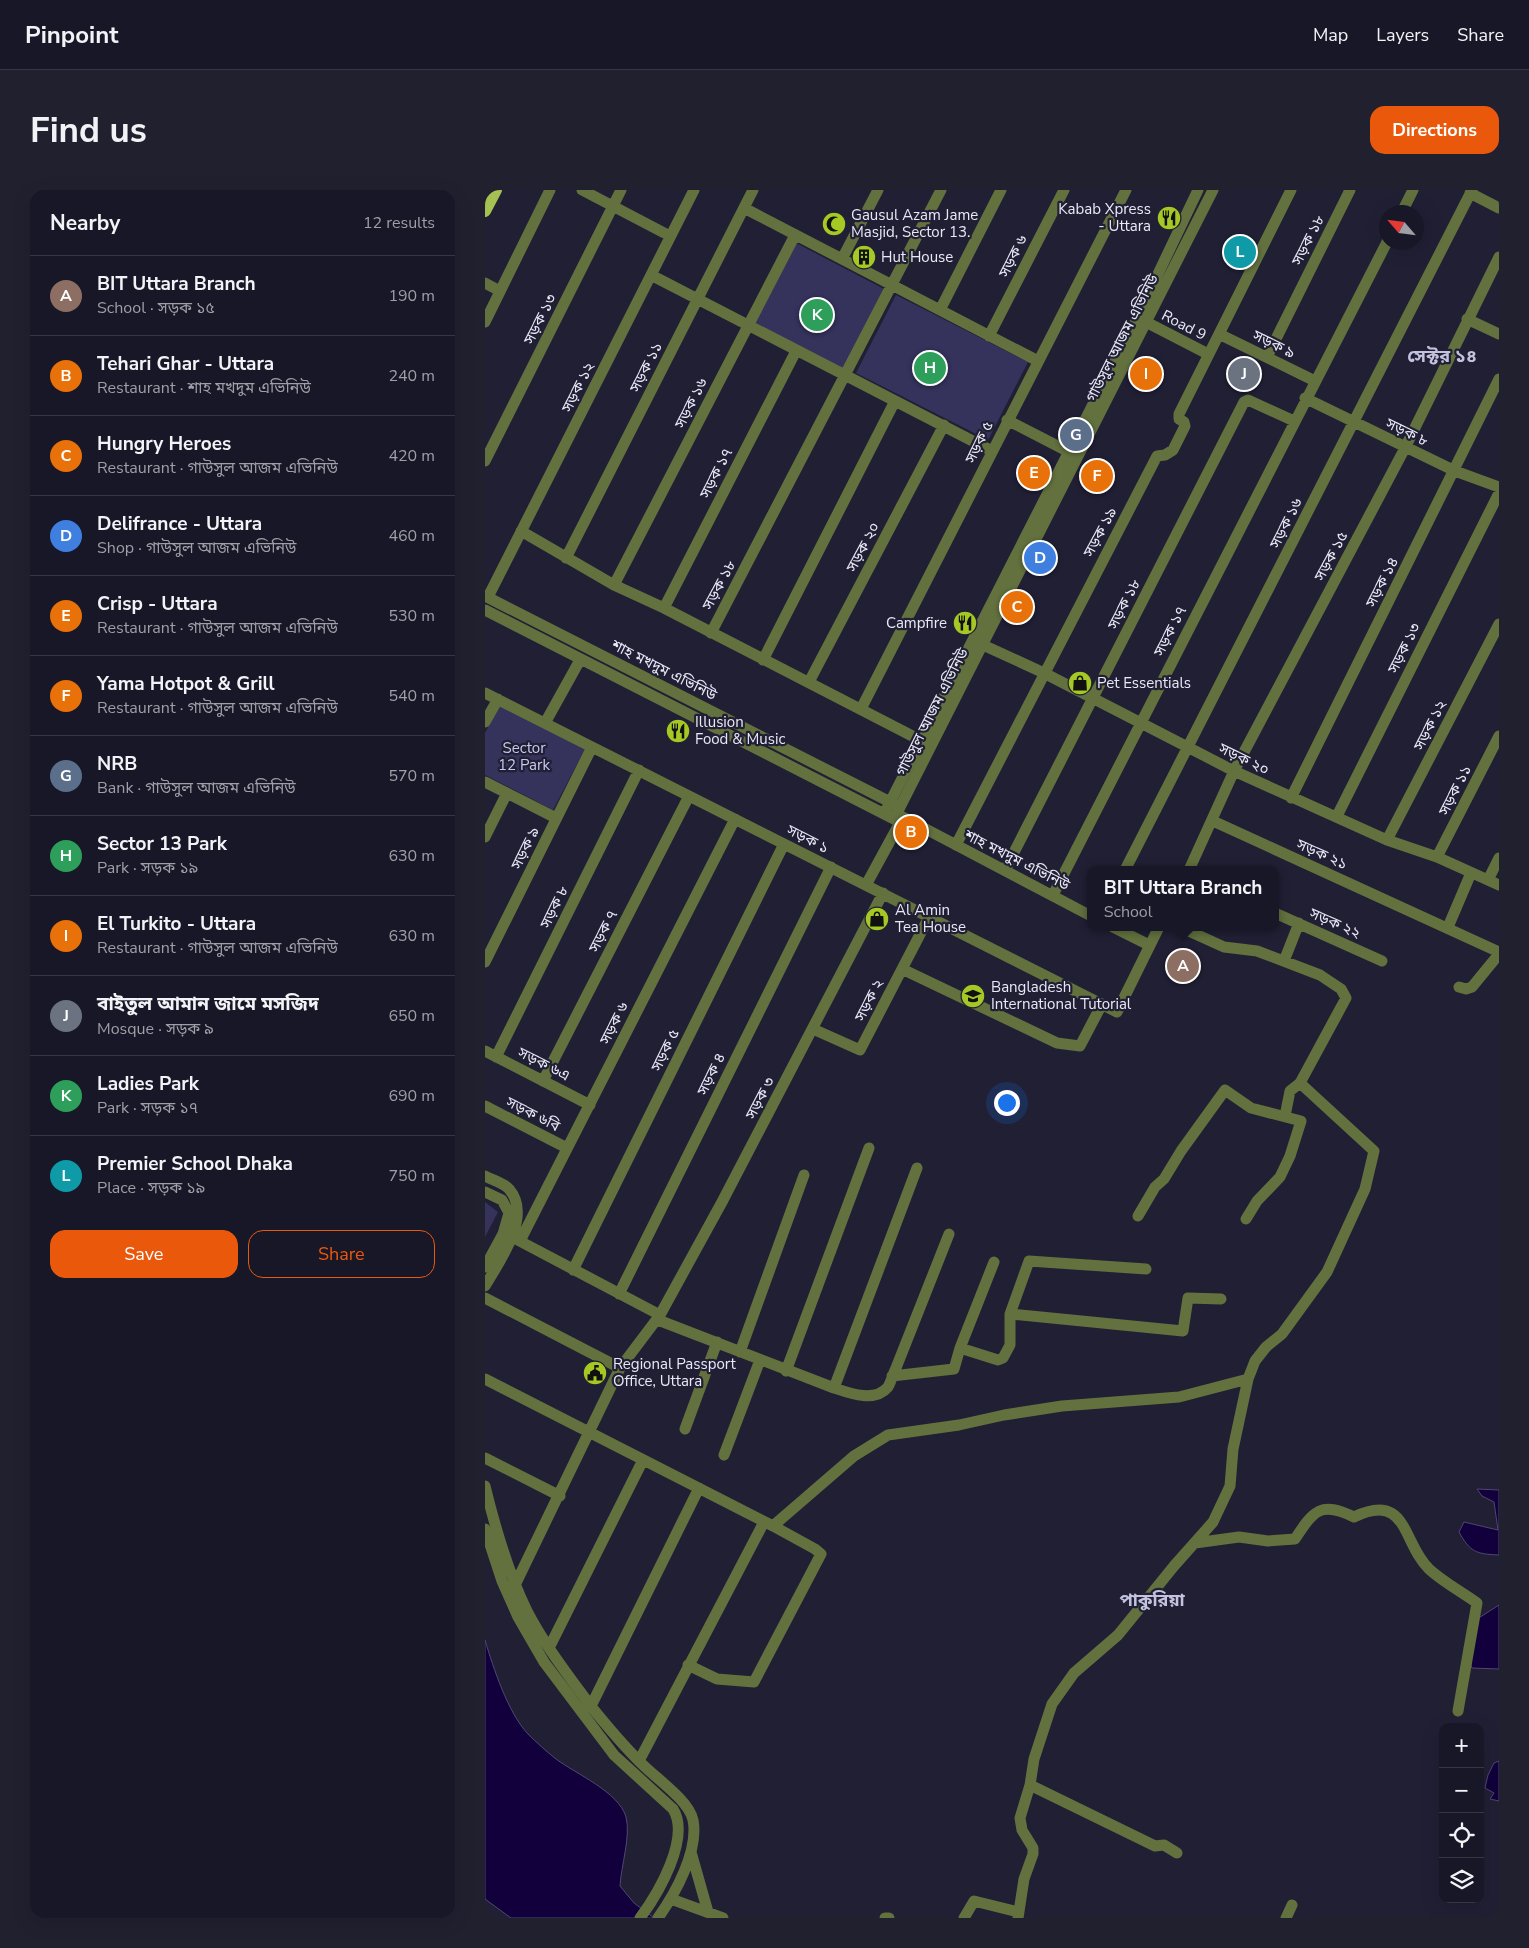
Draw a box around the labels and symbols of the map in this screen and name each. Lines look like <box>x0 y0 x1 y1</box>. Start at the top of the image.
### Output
place label: Kabab Xpress - Uttara <box>1058 199 1151 236</box>
place label: Gausul Azam Jame Masjid, Sector 13. <box>851 205 978 242</box>
restaurant icon: Kabab Xpress - Uttara <box>1156 205 1182 231</box>
north arrow <box>1379 205 1424 250</box>
mosque icon: Gausul Azam Jame Masjid, Sector 13. <box>821 211 847 237</box>
street label: সড়ক ১৮ <box>1286 211 1329 269</box>
street label: সড়ক ৬ <box>993 231 1032 281</box>
pin: L <box>1224 233 1256 271</box>
building icon: Hut House <box>851 244 877 270</box>
place label: Hut House <box>881 247 953 267</box>
street label: গাউসুল আজম এভিনিউ <box>1081 270 1163 405</box>
street label: সড়ক ১৩ <box>518 290 561 348</box>
pin: K <box>801 296 833 334</box>
street label: Road 9 <box>1158 305 1210 345</box>
street label: সড়ক ৯ <box>1249 325 1299 363</box>
street label: সড়ক ১১ <box>624 339 667 396</box>
district label: সেক্টর ১৪ <box>1407 344 1477 368</box>
pin: H <box>914 349 946 387</box>
pin: I <box>1130 355 1162 393</box>
pin: J <box>1228 355 1260 393</box>
street label: সড়ক ১২ <box>556 358 599 416</box>
street label: সড়ক ১৬ <box>669 374 712 432</box>
street label: সড়ক ৮ <box>1382 413 1432 451</box>
pin: G <box>1060 416 1092 454</box>
street label: সড়ক ৫ <box>960 417 998 467</box>
street label: সড়ক ১৭ <box>694 444 737 502</box>
pin: E <box>1018 454 1050 492</box>
pin: F <box>1081 457 1113 495</box>
street label: সড়ক ১৬ <box>1264 494 1307 552</box>
street label: সড়ক ১৯ <box>1078 503 1122 561</box>
street label: সড়ক ২০ <box>841 519 884 576</box>
street label: সড়ক ১৫ <box>1309 527 1353 585</box>
pin: D <box>1024 539 1056 577</box>
street label: সড়ক ১৪ <box>1360 554 1403 611</box>
street label: সড়ক ১৮ <box>697 556 741 614</box>
street label: সড়ক ১৮ <box>1102 575 1145 633</box>
pin: C <box>1001 588 1033 626</box>
street label: সড়ক ১৭ <box>1148 602 1191 660</box>
restaurant icon: Campfire <box>952 610 978 636</box>
place label: Campfire <box>886 613 947 633</box>
street label: সড়ক ১৩ <box>1382 619 1425 677</box>
street label: শাহ মখদুম এভিনিউ <box>607 634 720 705</box>
street label: গাউসুল আজম এভিনিউ <box>891 644 973 779</box>
shop icon: Pet Essentials <box>1067 670 1093 696</box>
place label: Pet Essentials <box>1097 673 1191 693</box>
street label: সড়ক ১২ <box>1408 696 1451 754</box>
place label: Illusion Food & Music <box>695 712 785 749</box>
restaurant icon: Illusion Food & Music <box>665 718 691 744</box>
park label: Sector 12 Park <box>498 738 550 775</box>
street label: সড়ক ২০ <box>1215 738 1273 780</box>
street label: সড়ক ১১ <box>1433 762 1476 819</box>
pin: B <box>895 813 927 851</box>
street label: সড়ক ১ <box>783 819 833 858</box>
street label: সড়ক ৯ <box>506 823 544 873</box>
street label: শাহ মখদুম এভিনিউ <box>960 824 1073 895</box>
street label: সড়ক ২১ <box>1292 834 1351 874</box>
street label: সড়ক ৮ <box>535 882 573 932</box>
place label: Al Amin Tea House <box>895 900 966 937</box>
street label: সড়ক ২২ <box>1305 903 1364 943</box>
street label: সড়ক ৭ <box>583 906 622 956</box>
shop icon: Al Amin Tea House <box>864 906 890 932</box>
pin: A <box>1167 947 1199 985</box>
street label: সড়ক ২ <box>849 975 888 1025</box>
place label: Bangladesh International Tutorial <box>991 977 1132 1014</box>
school or university icon: Bangladesh International Tutorial <box>960 983 986 1009</box>
street label: সড়ক ৬ <box>594 998 633 1048</box>
street label: সড়ক ৫ <box>646 1025 684 1075</box>
street label: সড়ক ৬এ <box>514 1042 573 1086</box>
street label: সড়ক ৪ <box>692 1049 730 1099</box>
street label: সড়ক ৩ <box>740 1073 779 1123</box>
your location <box>994 1090 1020 1116</box>
street label: সড়ক ৬বি <box>502 1092 564 1137</box>
place label: Regional Passport Office, Uttara <box>613 1354 737 1391</box>
public building icon: Regional Passport Office, Uttara <box>582 1360 608 1386</box>
district label: পাকুরিয়া <box>1119 1588 1185 1612</box>

